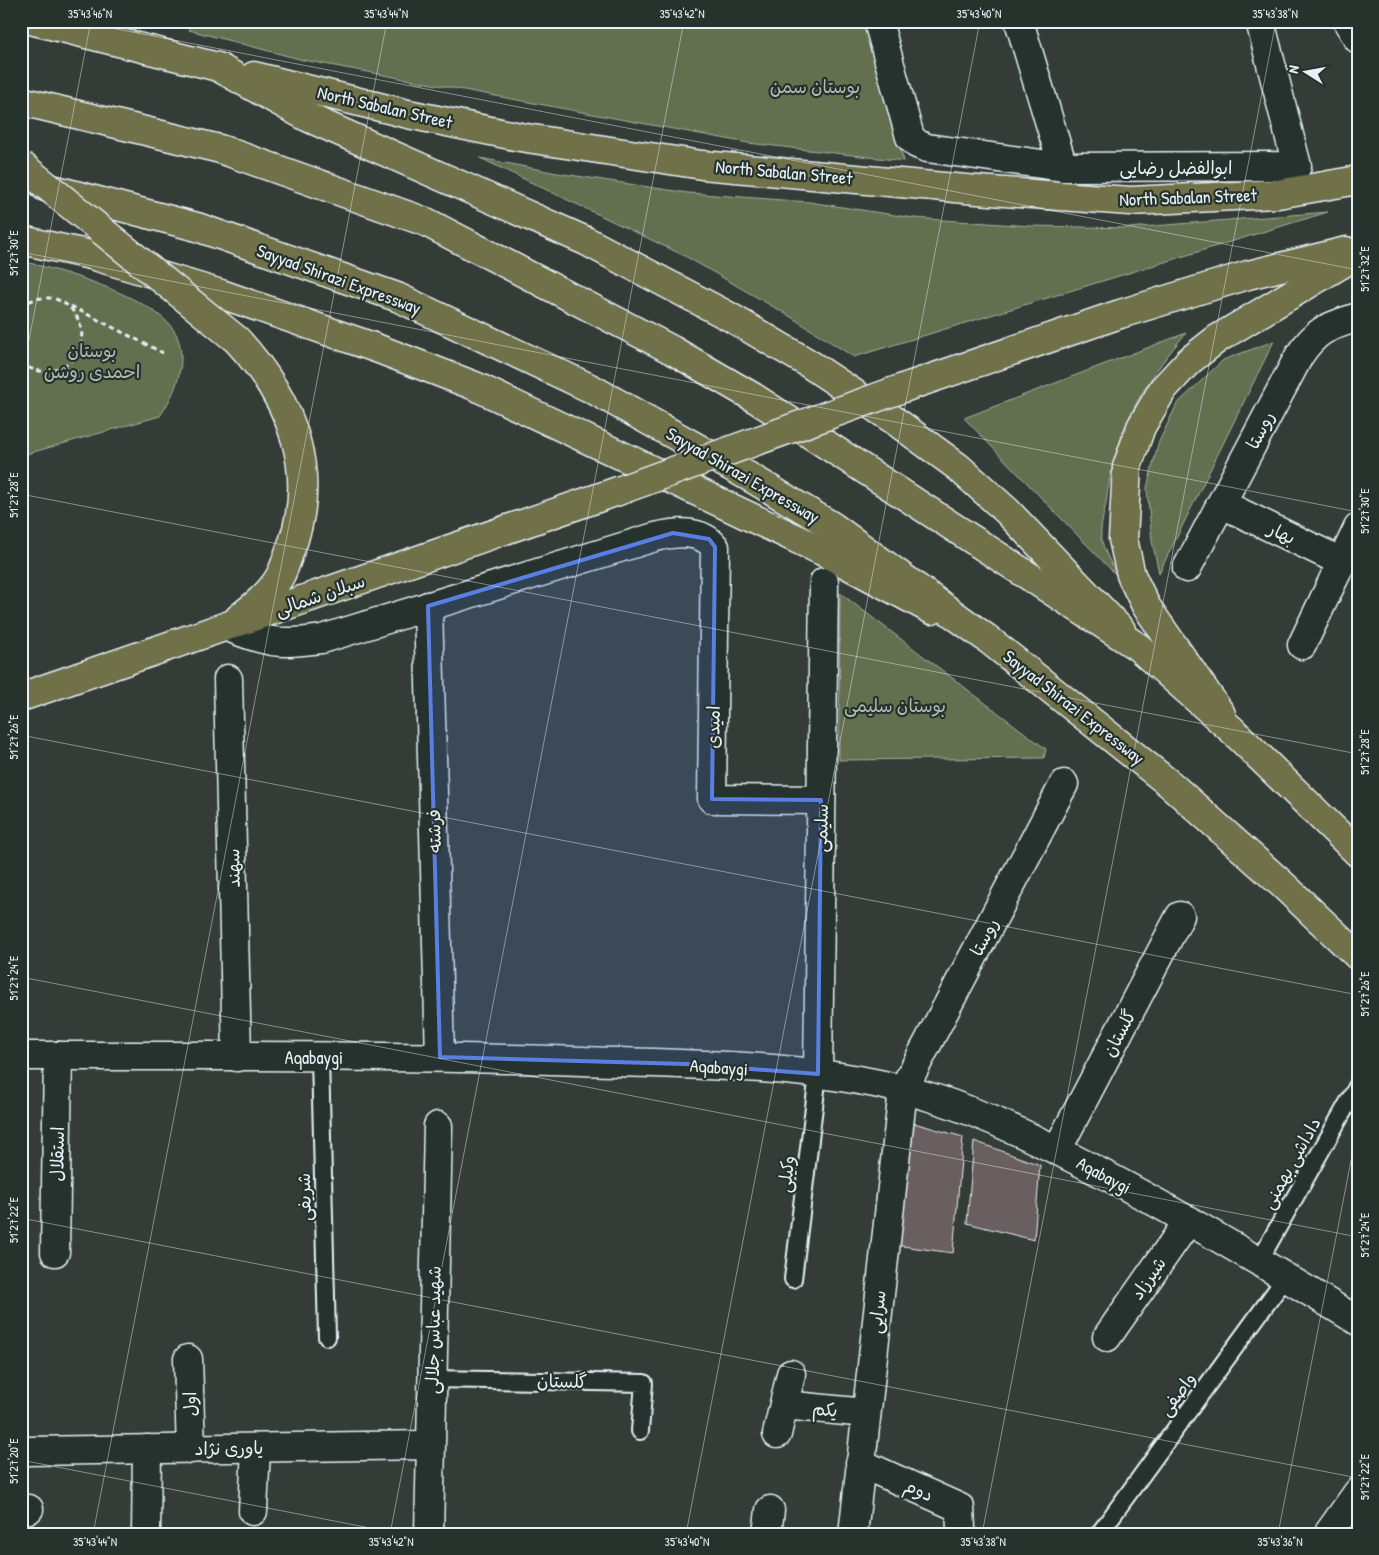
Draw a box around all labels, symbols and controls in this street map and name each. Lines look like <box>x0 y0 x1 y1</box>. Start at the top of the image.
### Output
text: 35°43'46"N <box>68 5 112 22</box>
text: 35°43'44"N <box>364 5 408 22</box>
text: 35°43'42"N <box>659 5 705 22</box>
text: 35°43'40"N <box>957 5 1001 22</box>
text: 35°43'38"N <box>1252 5 1298 22</box>
north arrow <box>1282 48 1332 98</box>
text: N <box>1283 63 1303 75</box>
park label: بوستان سمن <box>770 74 860 99</box>
street label: North Sabalan Street <box>315 79 456 135</box>
street label: North Sabalan Street <box>714 154 854 191</box>
street label: ابوالفضل رضایی <box>1119 155 1233 180</box>
street label: North Sabalan Street <box>1119 182 1258 212</box>
text: 51°27'30"E <box>5 230 22 276</box>
street label: Sayyad Shirazi Expressway <box>253 238 425 320</box>
text: 51°27'32"E <box>1356 245 1373 292</box>
park label: بوستان احمدی روشن <box>44 338 140 384</box>
street label: روستا <box>1240 407 1280 453</box>
street label: Sayyad Shirazi Expressway <box>662 421 825 529</box>
text: 51°27'28"E <box>5 472 22 518</box>
text: 51°27'30"E <box>1356 488 1373 534</box>
street label: بهار <box>1263 515 1300 550</box>
street label: سبلان شمالی <box>272 568 368 622</box>
street label: Sayyad Shirazi Expressway <box>998 644 1150 770</box>
park label: بوستان سلیمی <box>844 693 946 718</box>
street label: امیدی <box>700 705 726 749</box>
text: 51°27'26"E <box>5 714 22 760</box>
text: 51°27'28"E <box>1356 729 1373 775</box>
street label: سلیمی <box>808 803 834 853</box>
street label: فرشته <box>421 809 447 853</box>
street label: سهند <box>220 848 246 888</box>
street label: روستا <box>964 914 1004 960</box>
text: 51°27'24"E <box>5 955 22 1000</box>
text: 51°27'26"E <box>1356 971 1373 1017</box>
street label: گلستان <box>1096 1005 1142 1061</box>
street label: Aqabaygi <box>285 1045 343 1070</box>
street label: Aqabaygi <box>689 1052 749 1082</box>
street label: داداشی بهمنی <box>1255 1113 1327 1213</box>
street label: استقلال <box>44 1126 70 1182</box>
street label: Aqabaygi <box>1072 1150 1136 1200</box>
street label: وکیلی <box>771 1154 801 1194</box>
street label: شریفی <box>291 1173 317 1221</box>
text: 51°27'22"E <box>5 1196 22 1243</box>
text: 51°27'24"E <box>1356 1212 1373 1257</box>
street label: شیرزاد <box>1124 1252 1172 1304</box>
street label: شهید عباس جلالی <box>419 1266 447 1394</box>
street label: سرایی <box>862 1289 892 1335</box>
street label: واصفی <box>1153 1367 1201 1421</box>
street label: گلستان <box>537 1368 588 1394</box>
street label: اول <box>177 1391 203 1417</box>
street label: یکم <box>811 1395 839 1425</box>
street label: یاوری نژاد <box>194 1435 264 1461</box>
text: 51°27'20"E <box>5 1437 22 1484</box>
text: 51°27'22"E <box>1356 1453 1373 1500</box>
street label: دوم <box>900 1473 937 1509</box>
text: 35°43'44"N <box>73 1533 117 1550</box>
text: 35°43'42"N <box>368 1533 414 1550</box>
text: 35°43'40"N <box>665 1533 709 1550</box>
text: 35°43'38"N <box>960 1533 1006 1550</box>
text: 35°43'36"N <box>1257 1533 1303 1550</box>

